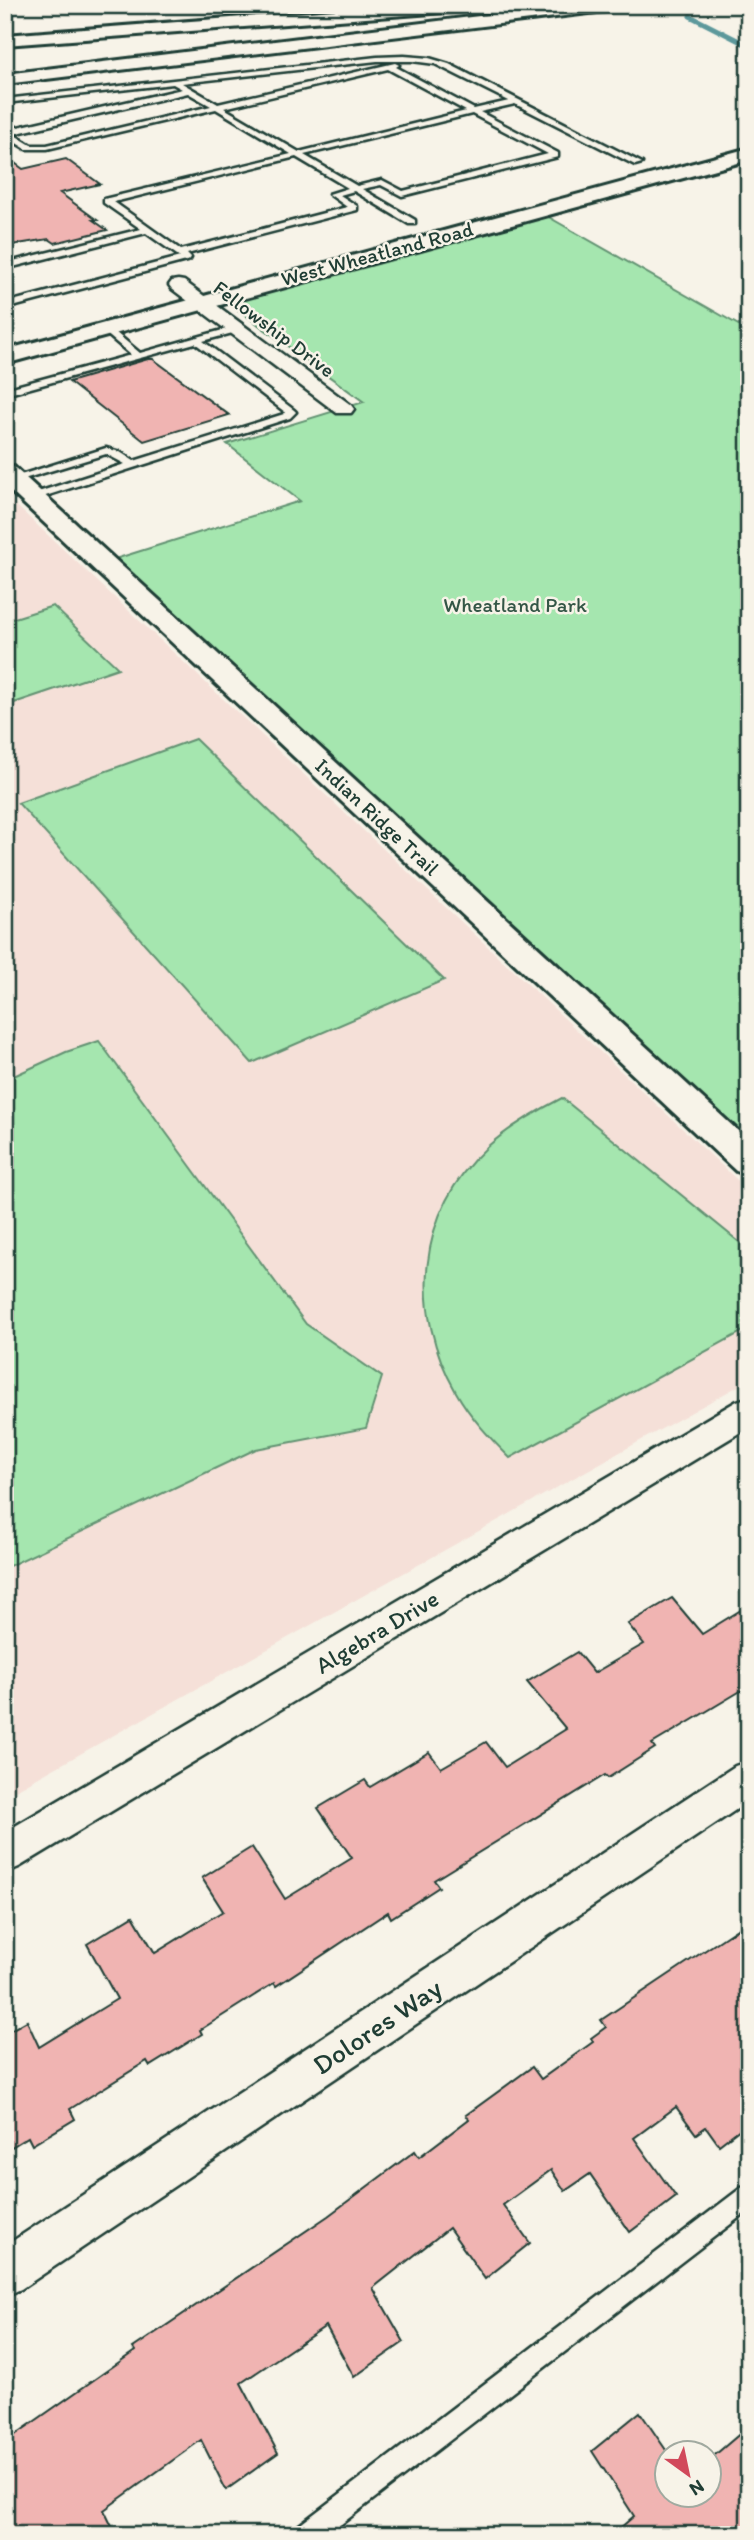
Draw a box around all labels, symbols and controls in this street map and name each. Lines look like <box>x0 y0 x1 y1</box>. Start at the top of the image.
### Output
street label: West Wheatland Road <box>278 216 476 291</box>
street label: Fellowship Drive <box>209 275 340 382</box>
park label: Wheatland Park <box>443 592 587 617</box>
street label: Indian Ridge Trail <box>310 753 444 880</box>
street label: Algebra Drive <box>310 1583 444 1680</box>
street label: Dolores Way <box>306 1970 448 2082</box>
north arrow <box>652 2438 722 2508</box>
text: N <box>685 2475 709 2501</box>

